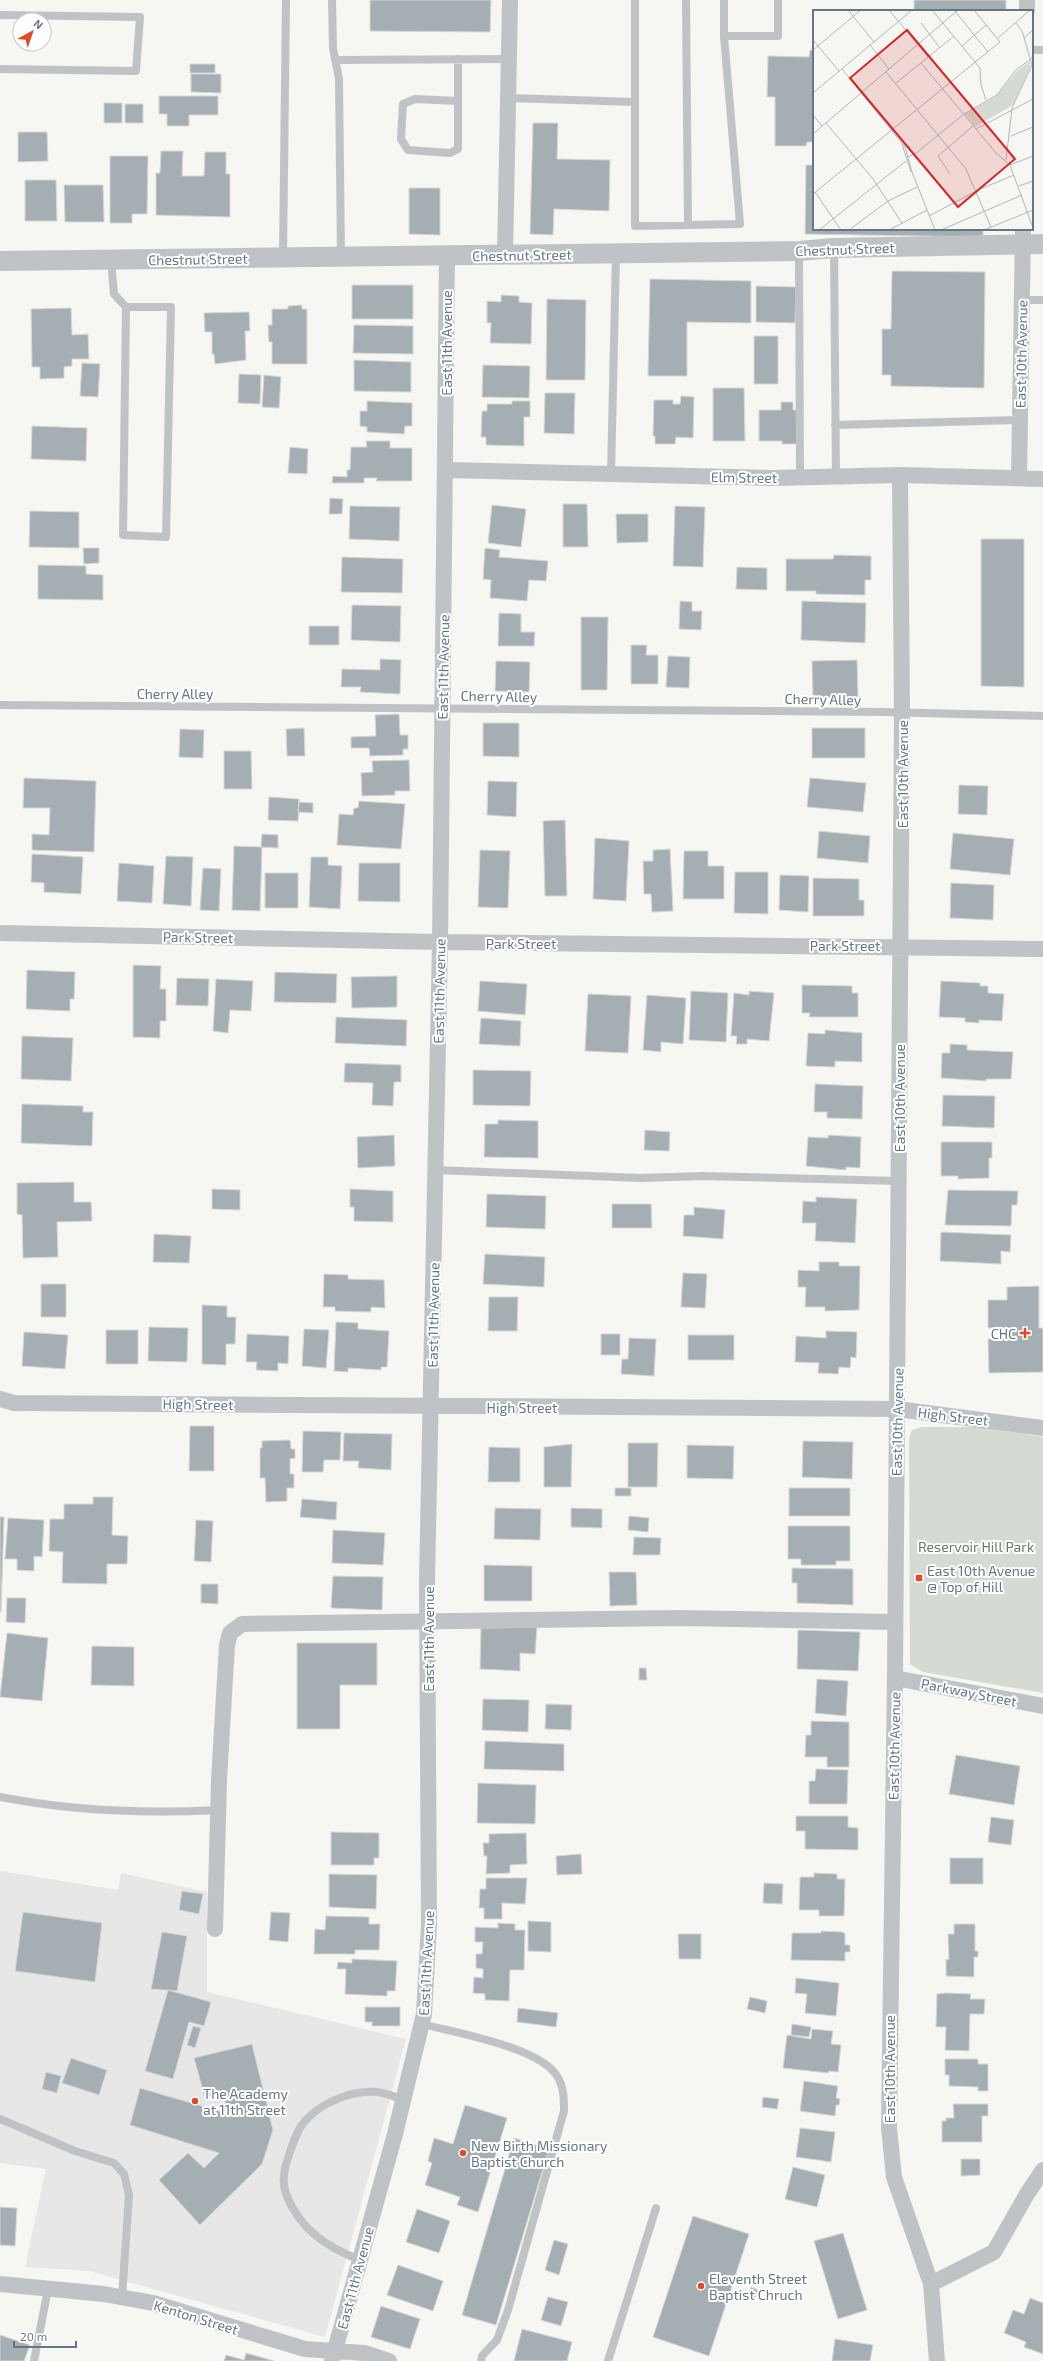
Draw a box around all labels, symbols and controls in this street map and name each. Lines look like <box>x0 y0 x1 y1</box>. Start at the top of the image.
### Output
inset map <box>813 10 1033 230</box>
north arrow <box>12 12 52 52</box>
text: N <box>32 16 46 32</box>
street label: Chestnut Street <box>795 239 895 259</box>
street label: Chestnut Street <box>472 246 572 264</box>
street label: Chestnut Street <box>148 250 248 268</box>
street label: East 11th Avenue <box>438 290 455 396</box>
street label: East 10th Avenue <box>1012 300 1030 408</box>
street label: Elm Street <box>711 468 777 486</box>
street label: East 11th Avenue <box>434 614 452 720</box>
street label: Cherry Alley <box>137 685 214 702</box>
street label: Cherry Alley <box>461 687 538 705</box>
street label: Cherry Alley <box>785 690 862 708</box>
street label: East 10th Avenue <box>894 720 911 828</box>
street label: Park Street <box>163 928 233 946</box>
street label: Park Street <box>486 935 556 952</box>
street label: Park Street <box>810 937 880 954</box>
street label: East 11th Avenue <box>430 938 448 1044</box>
street label: East 10th Avenue <box>891 1044 908 1152</box>
street label: East 11th Avenue <box>424 1262 442 1368</box>
place label: CHC <box>991 1325 1016 1342</box>
marker: CHC <box>1019 1327 1031 1339</box>
street label: East 10th Avenue <box>888 1368 906 1476</box>
street label: High Street <box>162 1395 234 1413</box>
street label: High Street <box>487 1399 557 1416</box>
street label: High Street <box>917 1403 989 1429</box>
park label: Reservoir Hill Park <box>918 1538 1034 1555</box>
place label: East 10th Avenue @ Top of Hill <box>927 1562 1035 1595</box>
marker: East 10th Avenue @ Top of Hill <box>914 1573 924 1583</box>
street label: East 11th Avenue <box>420 1586 437 1692</box>
street label: Parkway Street <box>920 1674 1018 1710</box>
street label: East 10th Avenue <box>885 1692 903 1800</box>
street label: East 11th Avenue <box>415 1910 437 2016</box>
street label: East 10th Avenue <box>881 2015 898 2123</box>
place label: The Academy at 11th Street <box>203 2085 289 2118</box>
marker: The Academy at 11th Street <box>190 2096 200 2106</box>
place label: New Birth Missionary Baptist Church <box>471 2137 608 2170</box>
marker: New Birth Missionary Baptist Church <box>458 2148 468 2158</box>
street label: East 11th Avenue <box>333 2225 377 2331</box>
place label: Eleventh Street Baptist Chruch <box>709 2270 807 2303</box>
marker: Eleventh Street Baptist Chruch <box>696 2281 706 2291</box>
street label: Kenton Street <box>152 2296 240 2338</box>
scale bar <box>14 2323 76 2349</box>
text: 20 m <box>20 2329 47 2343</box>

